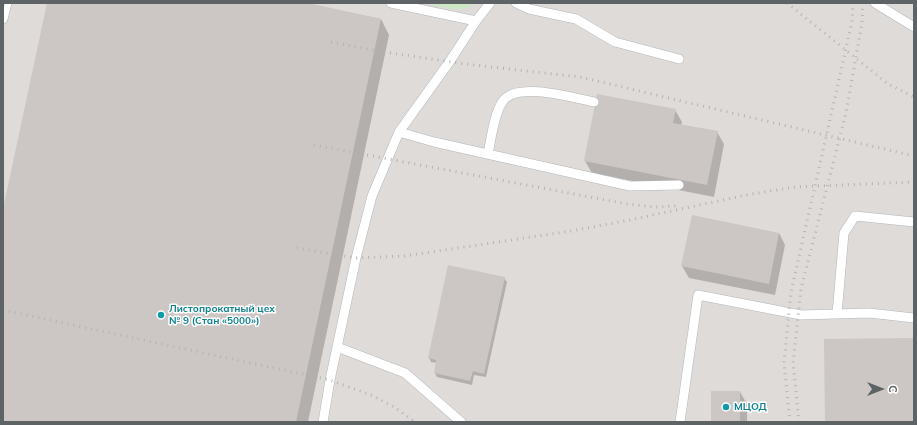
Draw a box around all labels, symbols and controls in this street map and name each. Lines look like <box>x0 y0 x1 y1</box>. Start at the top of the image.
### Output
place label: Листопрокатный цех № 9 (Стан «5000») <box>169 303 275 326</box>
marker: Листопрокатный цех № 9 (Стан «5000») <box>156 310 166 320</box>
north arrow <box>861 369 901 409</box>
text: С <box>886 385 900 393</box>
place label: МЦОД <box>734 401 767 413</box>
marker: МЦОД <box>721 402 731 412</box>

